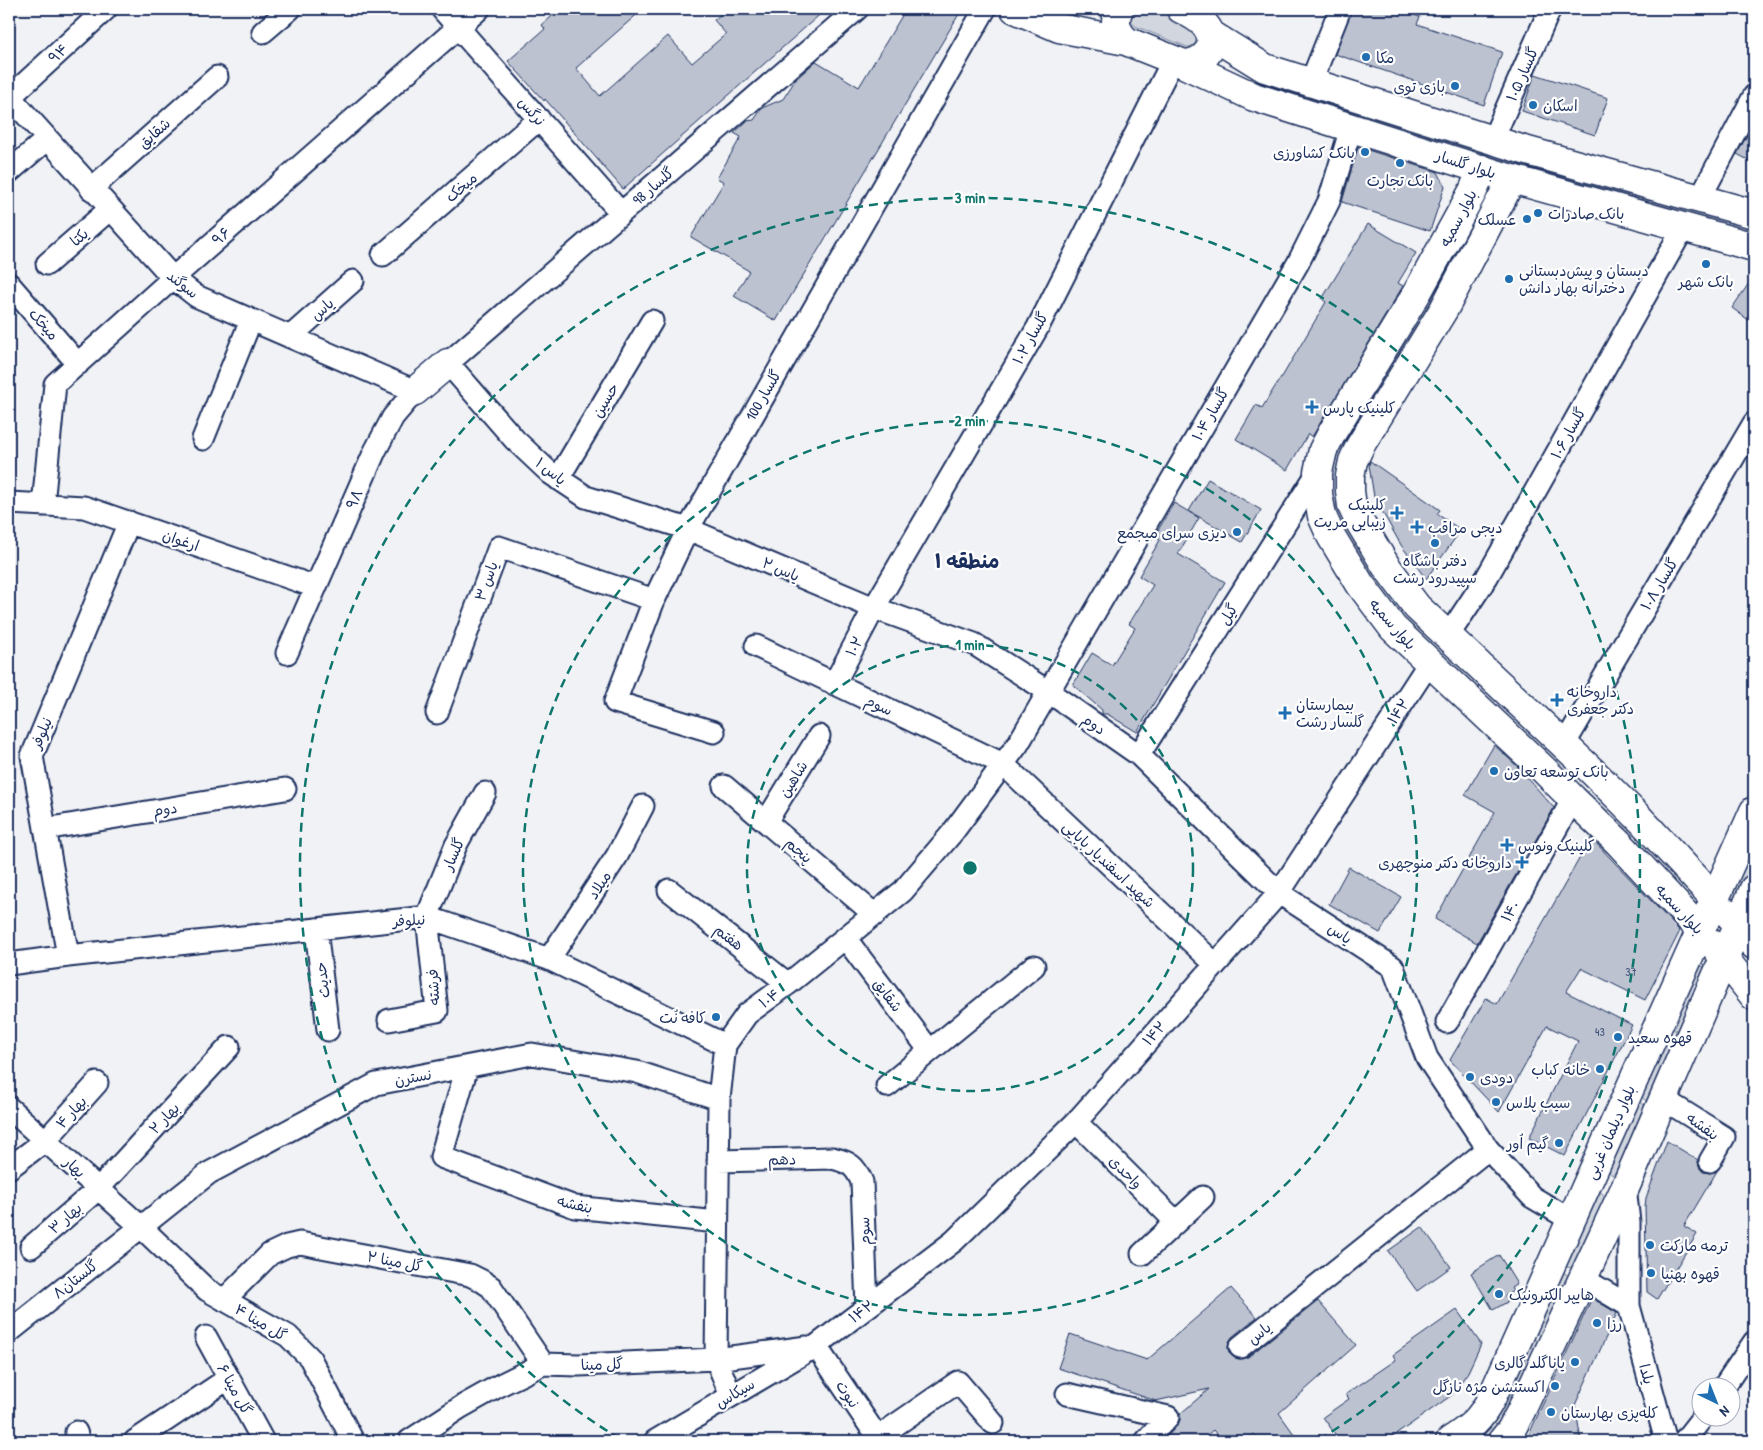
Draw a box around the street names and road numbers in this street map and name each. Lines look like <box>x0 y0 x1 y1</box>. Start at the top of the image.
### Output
street label: ۹۴ <box>43 38 73 68</box>
street label: گلسار ۱۰۵ <box>1501 43 1543 105</box>
street label: نرگس <box>513 92 551 130</box>
street label: شقایق <box>133 113 175 153</box>
street label: بلوار گلسار <box>1432 144 1499 184</box>
street label: گلسار 98 <box>628 162 678 210</box>
street label: میخک <box>440 167 482 207</box>
street label: بلوار سمیه <box>1434 186 1482 250</box>
street label: ۹۶ <box>207 222 235 250</box>
street label: یکتا <box>65 223 93 251</box>
street label: سوگند <box>163 265 203 303</box>
street label: یاس <box>306 293 338 325</box>
street label: میخک <box>24 303 64 345</box>
street label: گلسار ۱۰۲ <box>1007 308 1053 368</box>
street label: گلسار 100 <box>740 366 786 424</box>
street label: حسین <box>586 379 624 421</box>
street label: گلسار ۱۰۴ <box>1186 383 1234 445</box>
street label: گلسار ۱۰۶ <box>1545 403 1591 463</box>
street label: یاس ۱ <box>531 452 571 490</box>
street label: ۹۸ <box>340 486 368 512</box>
street label: ارغوان <box>160 524 202 556</box>
street label: یاس ۲ <box>759 552 803 586</box>
street label: گلسار ۱۰۸ <box>1635 554 1683 614</box>
street label: یاس ۳ <box>469 558 503 604</box>
street label: بلوار سمیه <box>1365 594 1421 654</box>
street label: گیل <box>1213 599 1243 629</box>
street label: ۱۰۲ <box>840 632 868 660</box>
street label: سوم <box>861 689 896 722</box>
street label: ۱۴۲ <box>1382 694 1414 728</box>
street label: دوم <box>1077 708 1110 741</box>
street label: نیلوفر <box>25 714 57 753</box>
street label: شاهین <box>774 756 812 802</box>
street label: دوم <box>151 797 179 823</box>
street label: شهید اسفندیار بابایی <box>1058 816 1160 912</box>
street label: پنجم <box>779 832 817 869</box>
street label: گلسار <box>436 834 469 874</box>
street label: میلاد <box>582 867 616 903</box>
street label: بلوار سمیه <box>1651 879 1709 939</box>
street label: ۱۴۰ <box>1496 896 1524 926</box>
street label: نیلوفر <box>391 909 426 931</box>
street label: یاس <box>1324 917 1356 949</box>
street label: هفتم <box>709 919 748 957</box>
street label: حدیث <box>309 961 335 999</box>
street label: فرشته <box>422 968 444 1006</box>
street label: شقایق <box>868 974 908 1016</box>
street label: ۱۰۴ <box>754 983 784 1013</box>
street label: ۱۴۲ <box>1137 1016 1171 1050</box>
street label: نسترن <box>393 1063 433 1091</box>
street label: بلوار دیلمان غربی <box>1580 1082 1640 1182</box>
street label: بهار ۴ <box>51 1091 91 1133</box>
street label: بهار ۲ <box>144 1098 184 1138</box>
street label: بنفشه <box>1682 1107 1724 1145</box>
street label: دهم <box>768 1148 796 1172</box>
street label: واحدی <box>1104 1150 1148 1194</box>
street label: بهار <box>59 1151 90 1182</box>
street label: بنفشه <box>555 1190 595 1218</box>
street label: بهار ۳ <box>44 1197 86 1239</box>
street label: سوم <box>853 1216 877 1246</box>
street label: گل مینا ۲ <box>365 1245 425 1277</box>
street label: گلستان۸ <box>48 1255 102 1303</box>
street label: ۱۴۲ <box>844 1295 878 1327</box>
street label: گل مینا ۴ <box>231 1298 291 1346</box>
street label: یاس <box>1243 1317 1275 1349</box>
street label: گل مینا <box>580 1353 624 1375</box>
street label: گل مینا ۶ <box>212 1360 258 1418</box>
street label: یلدا <box>1634 1361 1660 1387</box>
street label: سیکاس <box>711 1373 759 1413</box>
street label: نبوت <box>831 1376 865 1412</box>

